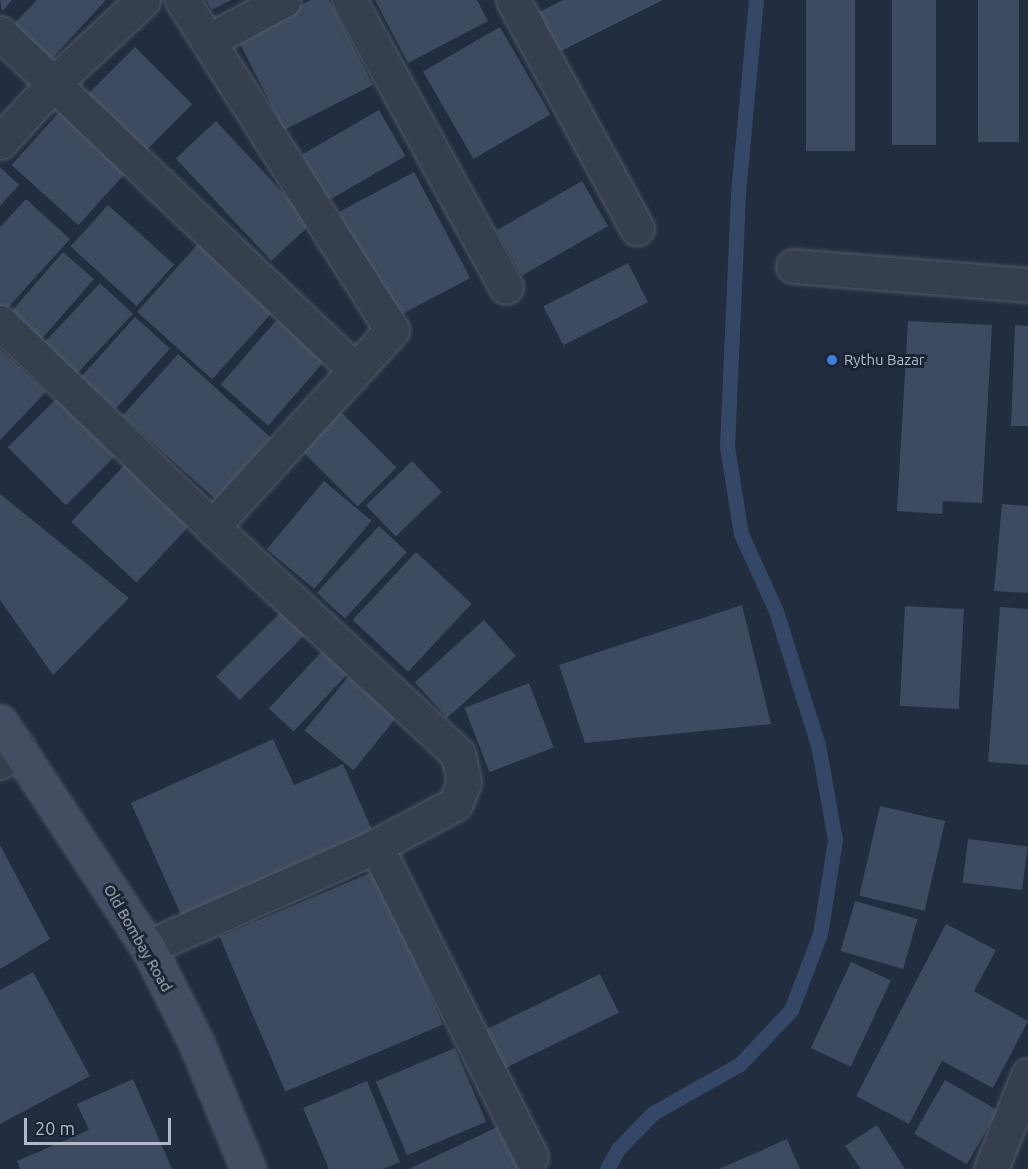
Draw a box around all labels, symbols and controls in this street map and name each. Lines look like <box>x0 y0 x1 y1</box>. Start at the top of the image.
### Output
place label: Rythu Bazar <box>844 351 925 369</box>
marker: Rythu Bazar <box>825 353 839 367</box>
street label: Old Bombay Road <box>100 881 176 995</box>
scale bar <box>27 1106 174 1144</box>
text: 20 m <box>35 1118 75 1138</box>

